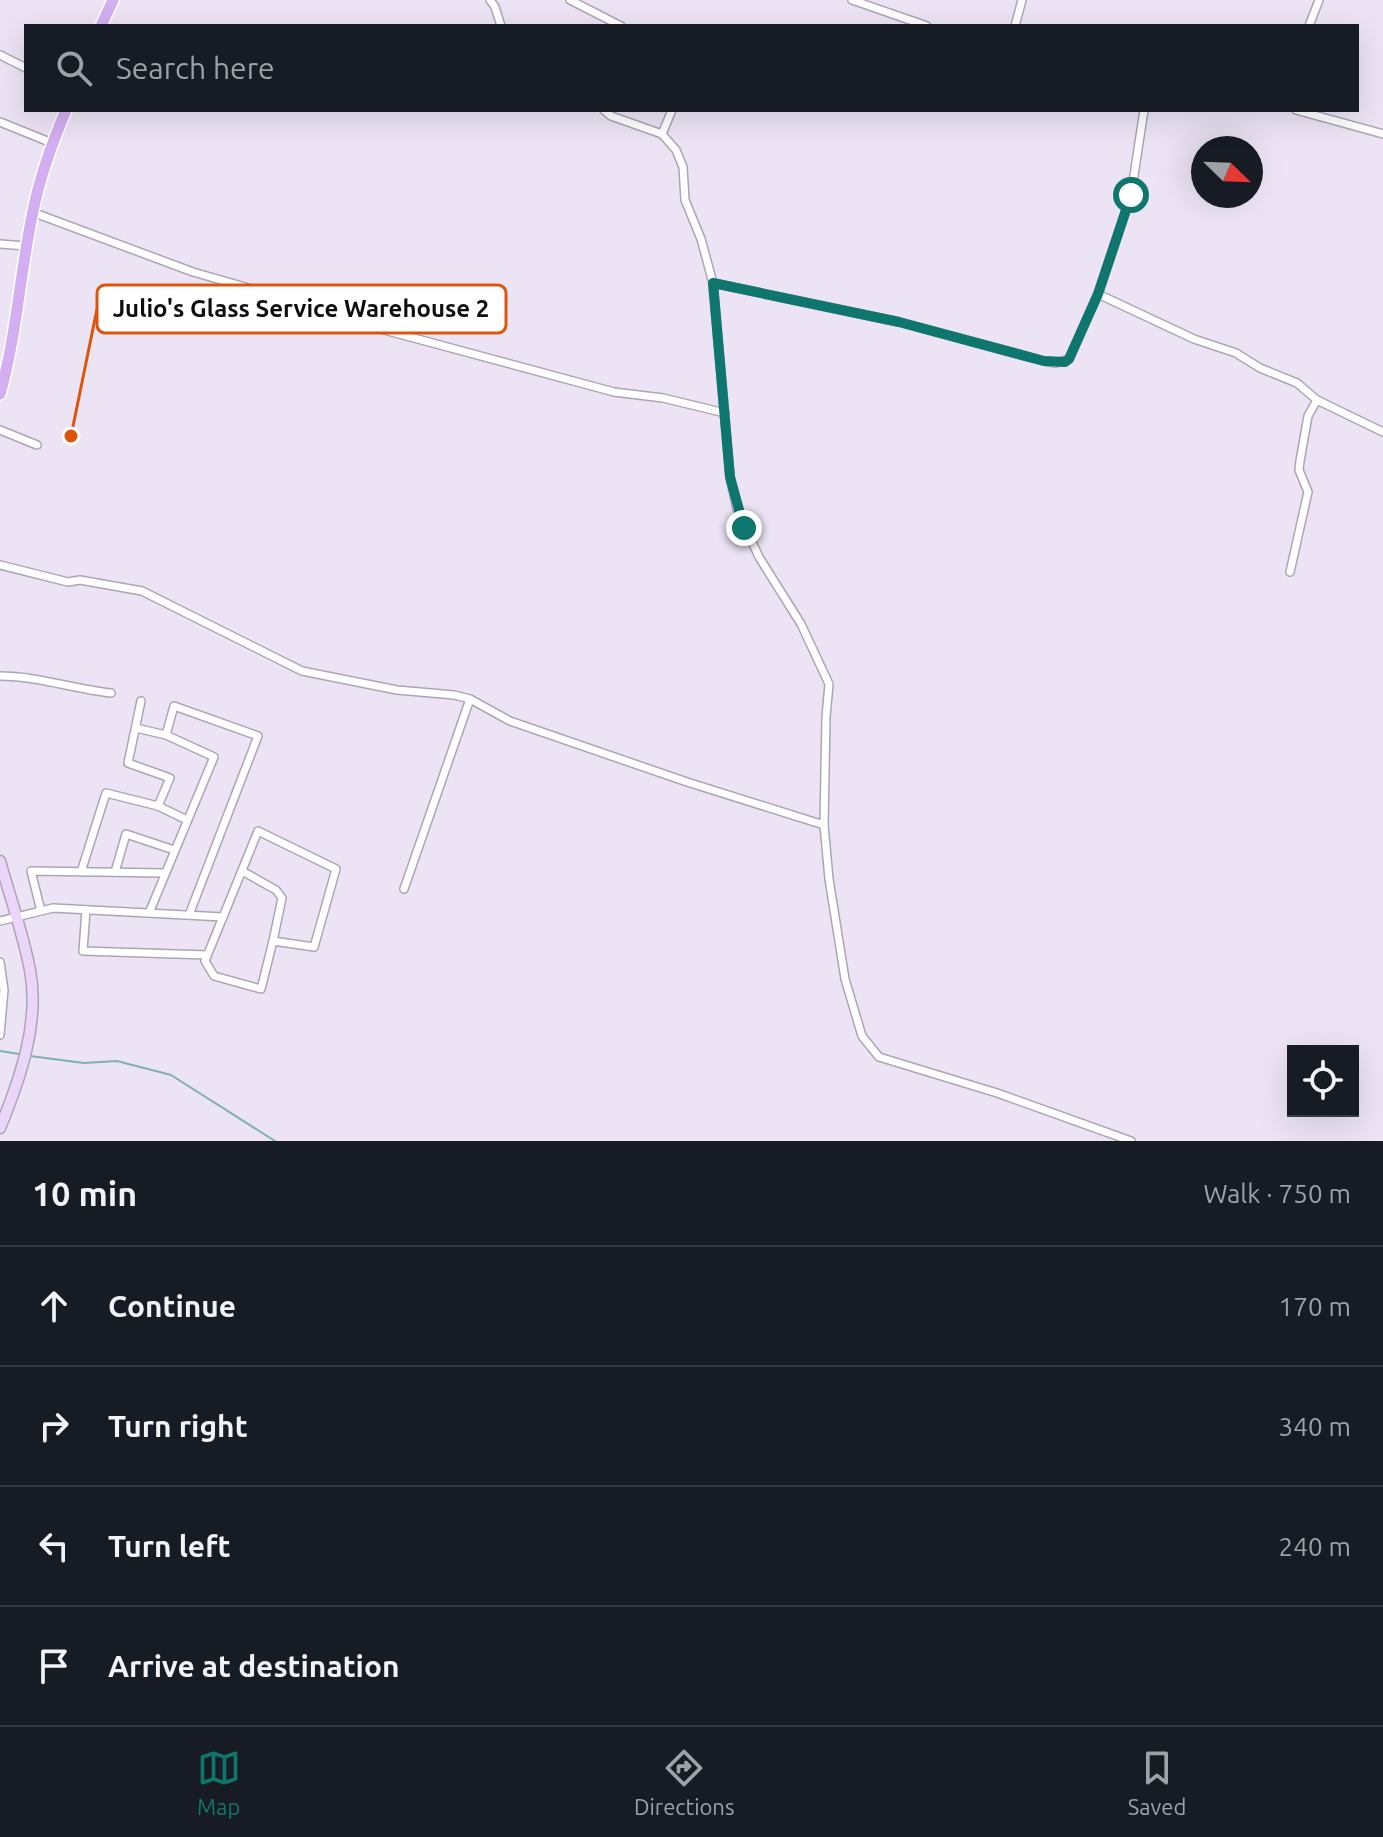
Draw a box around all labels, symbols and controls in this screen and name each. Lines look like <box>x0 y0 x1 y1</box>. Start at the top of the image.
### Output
search box <box>24 24 1359 112</box>
icon: search <box>52 46 96 90</box>
text: Search here <box>116 51 275 85</box>
north arrow <box>1191 136 1263 208</box>
route start <box>1113 177 1149 213</box>
callout: Julio's Glass Service Warehouse 2 <box>97 285 506 333</box>
text: Julio's Glass Service Warehouse 2 <box>113 295 489 322</box>
route end <box>726 510 762 546</box>
map controls <box>1287 1045 1359 1117</box>
button: locate <box>1287 1045 1359 1117</box>
text: 10 min <box>32 1174 137 1212</box>
text: Walk · 750 m <box>1203 1179 1351 1208</box>
icon: ahead <box>32 1284 76 1328</box>
text: Continue <box>108 1289 236 1323</box>
text: 170 m <box>1279 1292 1351 1321</box>
icon: right <box>32 1404 76 1448</box>
text: Turn right <box>108 1409 248 1443</box>
text: 340 m <box>1279 1412 1351 1441</box>
icon: left <box>32 1524 76 1568</box>
text: Turn left <box>108 1529 230 1563</box>
text: 240 m <box>1279 1532 1351 1561</box>
icon: arrive <box>32 1644 76 1688</box>
text: Arrive at destination <box>108 1649 400 1683</box>
tab: Map <box>197 1746 241 1819</box>
tab: Directions <box>634 1746 734 1819</box>
tab: Saved <box>1128 1746 1186 1819</box>

